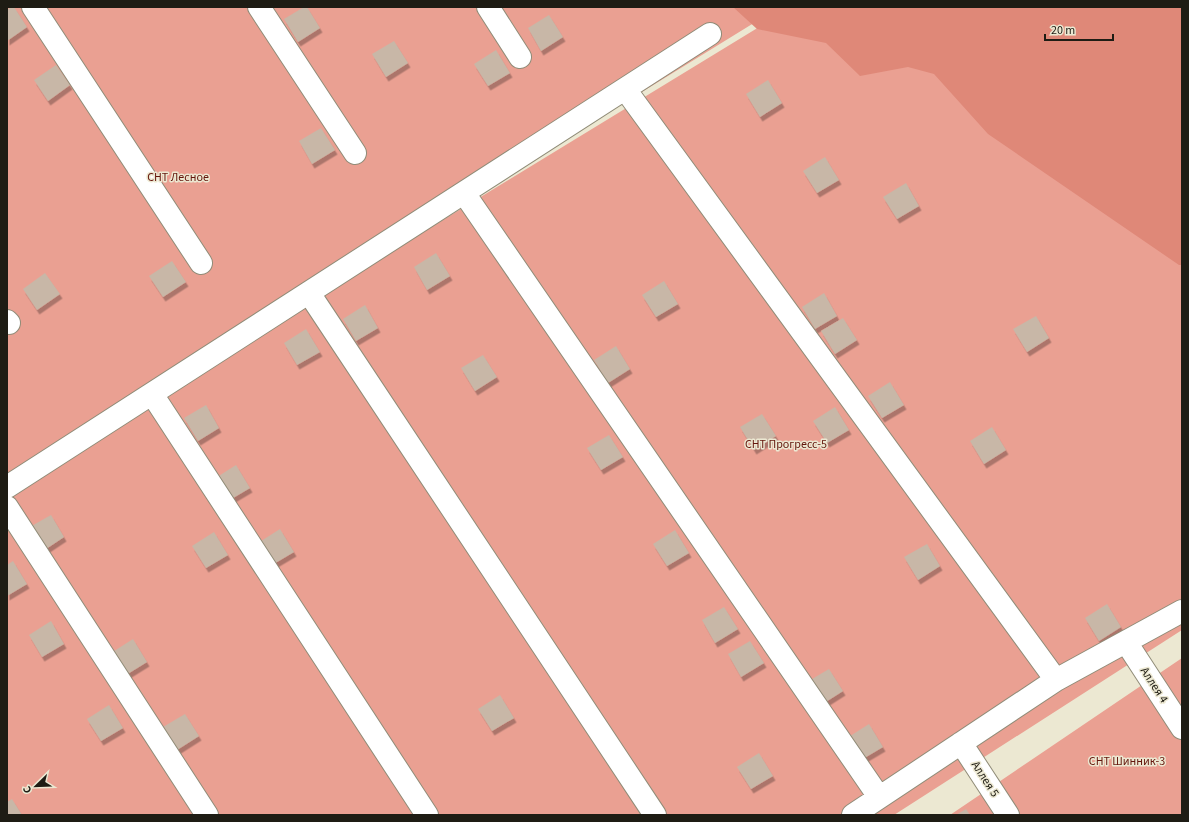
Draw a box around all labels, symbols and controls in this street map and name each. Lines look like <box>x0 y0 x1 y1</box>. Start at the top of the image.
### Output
scale bar <box>1045 16 1113 42</box>
text: 20 m <box>1051 22 1075 39</box>
park label: СНТ Лесное <box>147 169 209 186</box>
park label: СНТ Прогресс-5 <box>745 436 827 453</box>
street label: Аллея 4 <box>1136 664 1172 706</box>
park label: СНТ Шинник-3 <box>1089 753 1165 770</box>
street label: Аллея 5 <box>967 758 1003 800</box>
north arrow <box>16 766 56 806</box>
text: С <box>19 783 35 796</box>

